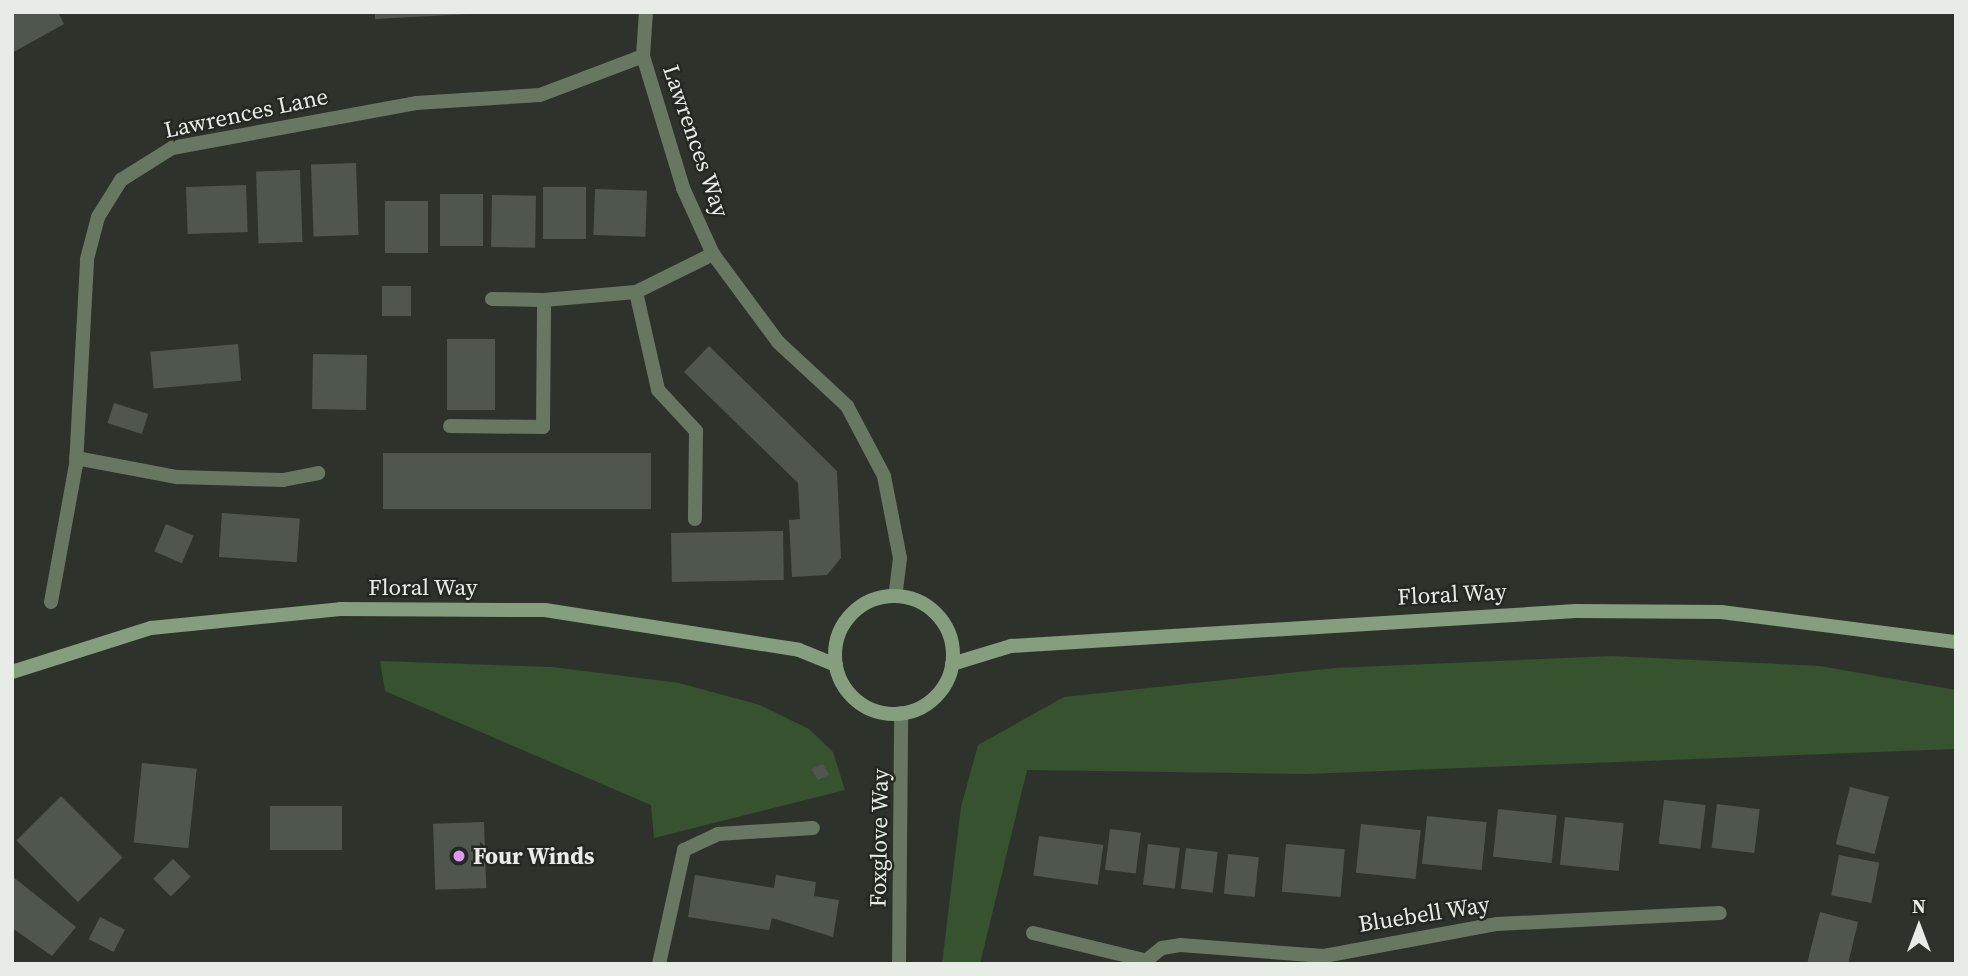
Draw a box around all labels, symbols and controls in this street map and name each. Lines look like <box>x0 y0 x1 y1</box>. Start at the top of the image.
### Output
street label: Lawrences Way <box>657 61 735 221</box>
street label: Lawrences Lane <box>161 82 331 144</box>
street label: Floral Way <box>368 573 478 601</box>
street label: Floral Way <box>1396 577 1508 611</box>
street label: Foxglove Way <box>864 768 894 908</box>
place label: Four Winds <box>473 842 595 870</box>
marker: Four Winds <box>451 848 467 864</box>
street label: Bluebell Way <box>1356 890 1492 938</box>
north arrow <box>1884 892 1954 962</box>
text: N <box>1912 893 1926 919</box>

